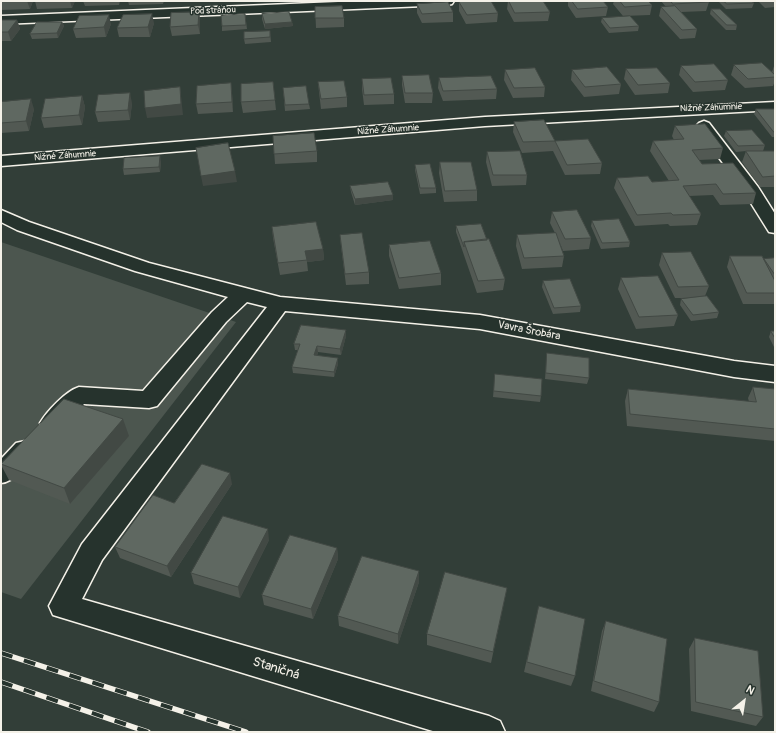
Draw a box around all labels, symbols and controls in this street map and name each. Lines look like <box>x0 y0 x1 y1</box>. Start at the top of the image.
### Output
street label: Pod stráňou <box>190 5 236 17</box>
street label: Nižné Záhumnie <box>680 102 742 114</box>
street label: Nižné Záhumnie <box>357 122 419 138</box>
street label: Nižné Záhumnie <box>34 148 96 164</box>
street label: Vavra Šrobára <box>496 318 562 344</box>
street label: Staničná <box>251 654 301 684</box>
north arrow <box>724 681 764 721</box>
text: N <box>744 683 757 698</box>

